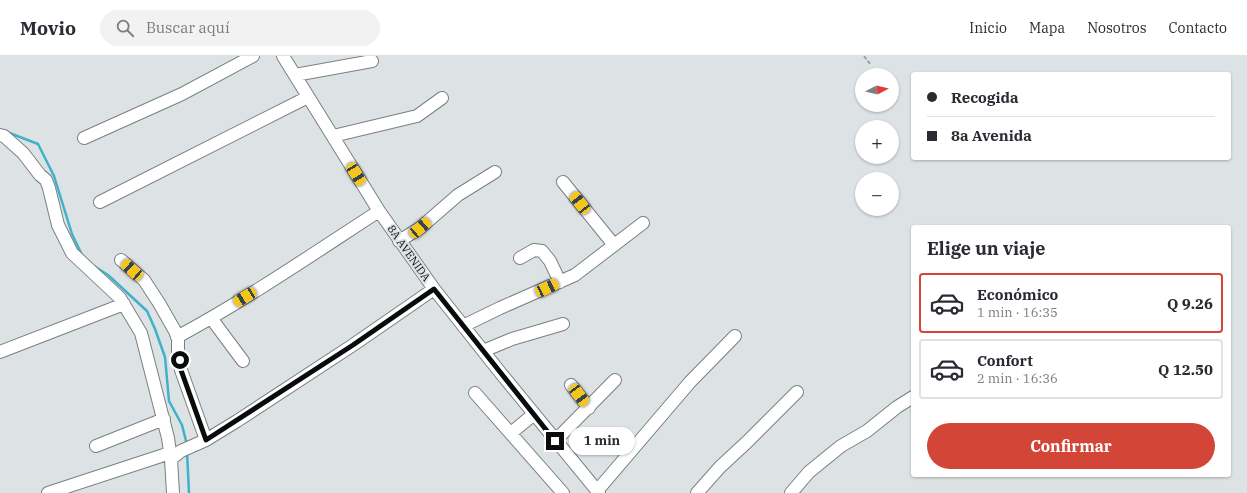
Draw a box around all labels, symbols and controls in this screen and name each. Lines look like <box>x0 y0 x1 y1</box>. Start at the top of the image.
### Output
search box <box>100 10 380 46</box>
text: Movio <box>20 16 76 40</box>
icon: search <box>114 17 136 39</box>
text: Buscar aquí <box>146 18 230 37</box>
text: Inicio <box>969 19 1007 37</box>
text: Mapa <box>1029 19 1065 37</box>
text: Nosotros <box>1087 19 1147 37</box>
text: Contacto <box>1169 19 1227 37</box>
north arrow <box>855 68 899 112</box>
map controls <box>855 68 899 216</box>
text: Recogida <box>951 88 1019 107</box>
button: + <box>855 120 899 164</box>
text: 8a Avenida <box>951 126 1032 145</box>
car <box>345 161 367 187</box>
button: − <box>855 172 899 216</box>
car <box>568 190 592 216</box>
car <box>407 216 433 240</box>
street label: 8A AVENIDA <box>384 222 434 284</box>
text: Elige un viaje <box>927 237 1045 260</box>
car <box>119 258 145 282</box>
car <box>534 277 560 299</box>
icon: car <box>929 285 965 321</box>
text: Económico <box>977 285 1058 304</box>
car <box>232 286 258 308</box>
text: Q 9.26 <box>1167 294 1213 313</box>
text: 1 min · 16:35 <box>977 304 1058 321</box>
route start <box>171 351 189 369</box>
icon: car <box>929 351 965 387</box>
text: Confort <box>977 351 1033 370</box>
text: Q 12.50 <box>1158 360 1213 379</box>
text: 2 min · 16:36 <box>977 370 1058 387</box>
car <box>567 382 591 408</box>
button: Confirmar <box>927 423 1215 469</box>
callout: 1 min <box>569 427 635 455</box>
route end <box>546 432 564 450</box>
text: 1 min <box>584 432 620 449</box>

